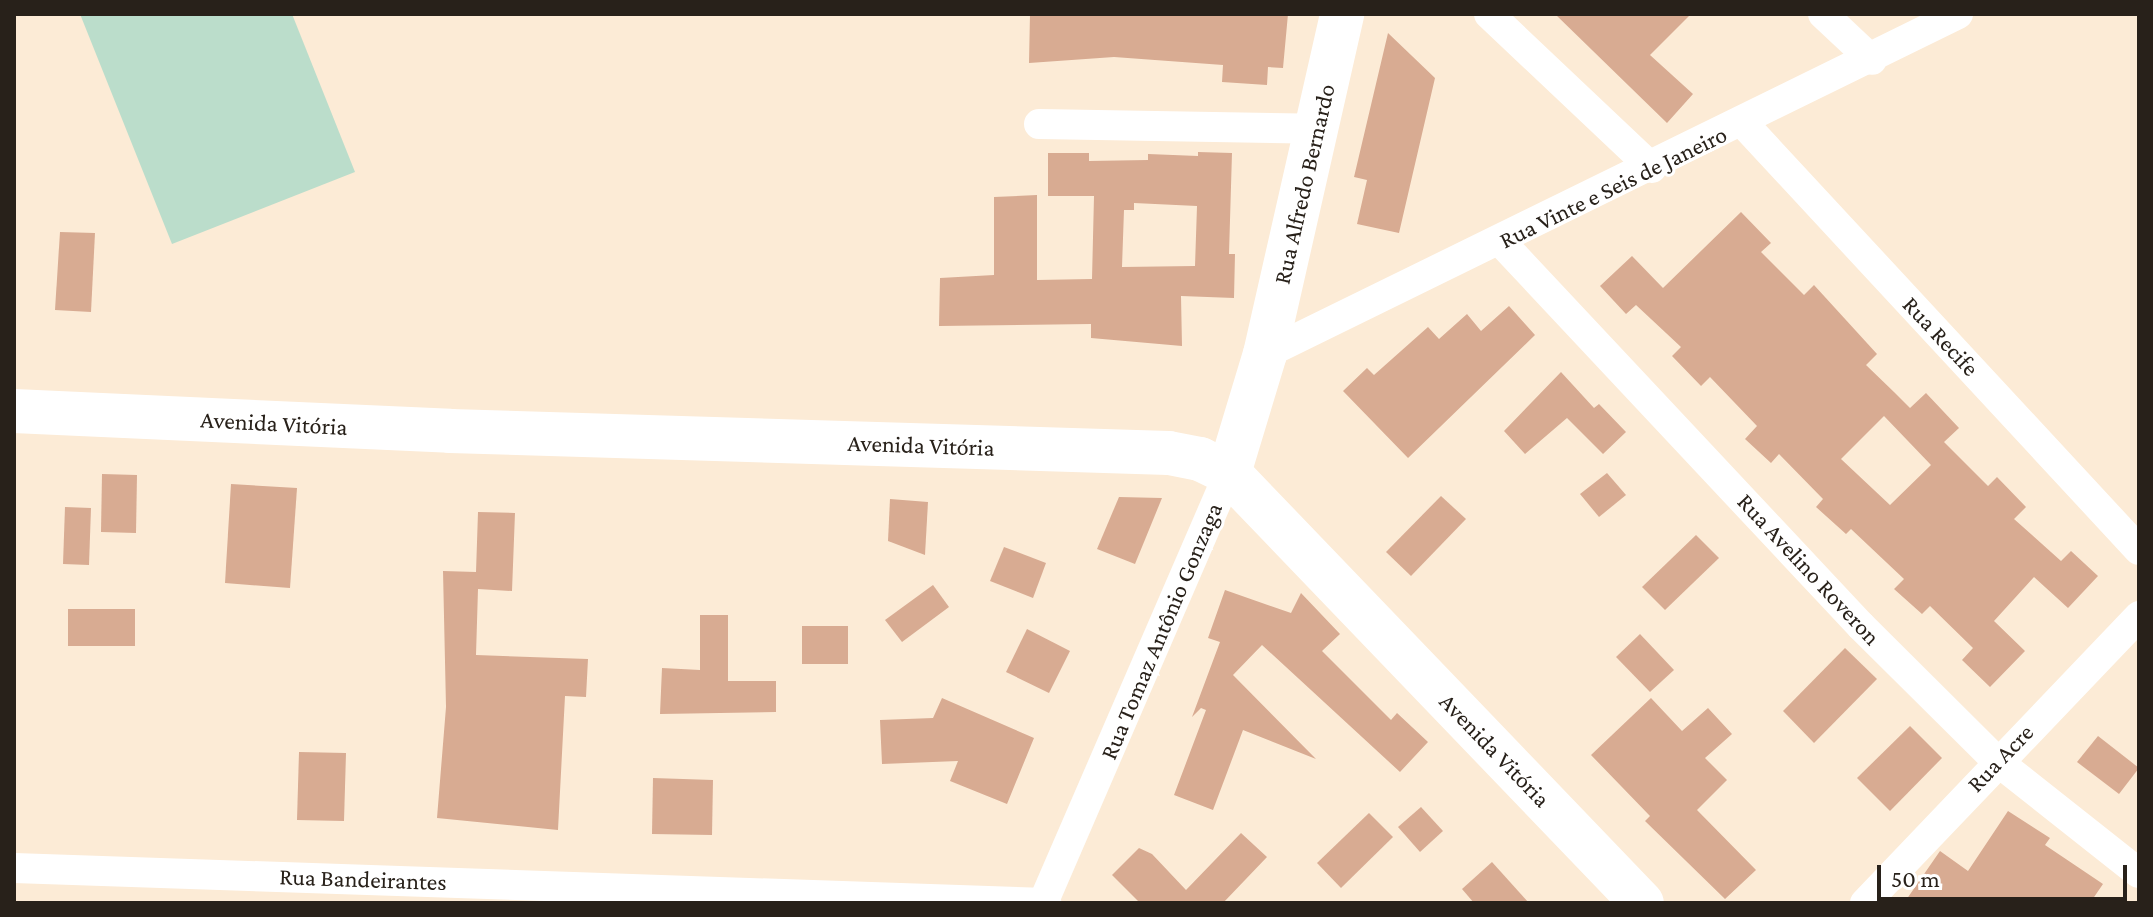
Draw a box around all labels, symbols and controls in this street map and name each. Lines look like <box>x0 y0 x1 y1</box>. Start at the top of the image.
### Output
street label: Rua Alfredo Bernardo <box>1267 81 1341 287</box>
street label: Rua Vinte e Seis de Janeiro <box>1495 119 1731 255</box>
street label: Rua Recife <box>1897 290 1985 382</box>
street label: Avenida Vitória <box>200 405 348 441</box>
street label: Avenida Vitória <box>847 428 995 462</box>
street label: Rua Avelino Roveron <box>1731 487 1887 651</box>
street label: Rua Tomaz Antônio Gonzaga <box>1094 498 1228 764</box>
street label: Avenida Vitória <box>1434 687 1556 813</box>
street label: Rua Acre <box>1961 718 2039 798</box>
scale bar <box>1881 849 2131 899</box>
street label: Rua Bandeirantes <box>279 862 447 896</box>
text: 50 m <box>1891 865 1940 892</box>

